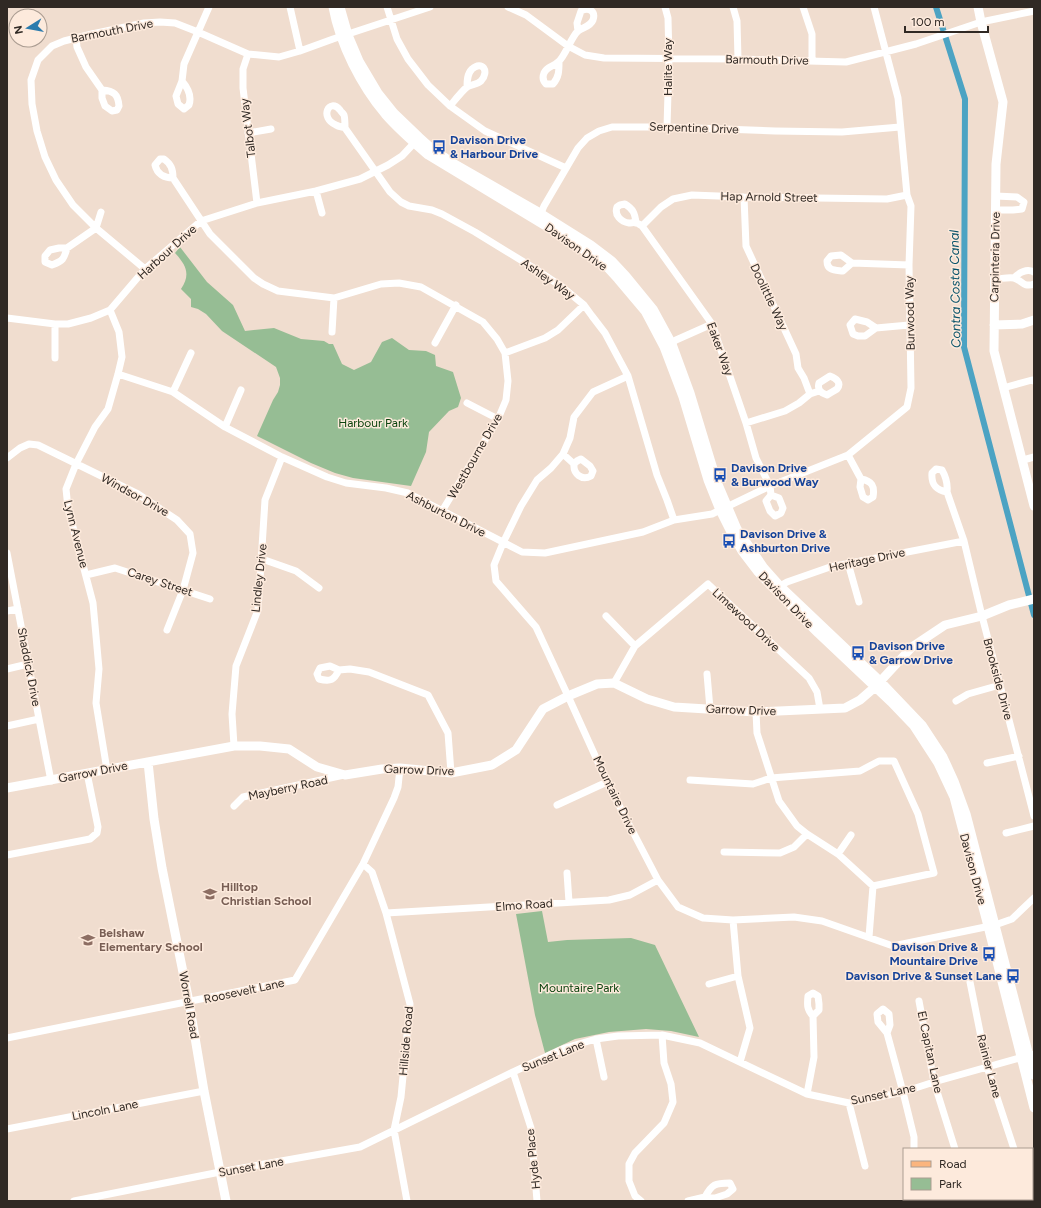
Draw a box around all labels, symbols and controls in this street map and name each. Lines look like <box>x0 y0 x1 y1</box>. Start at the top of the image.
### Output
north arrow <box>8 8 48 48</box>
scale bar <box>905 8 988 34</box>
text: 100 m <box>911 15 945 29</box>
street label: Barmouth Drive <box>70 16 155 46</box>
text: N <box>11 24 26 35</box>
street label: Halite Way <box>661 37 675 96</box>
street label: Barmouth Drive <box>725 52 809 68</box>
street label: Talbot Way <box>237 97 259 158</box>
street label: Serpentine Drive <box>649 119 739 137</box>
place label: Davison Drive & Harbour Drive <box>450 133 538 161</box>
bus stop icon: Davison Drive & Harbour Drive <box>431 139 447 155</box>
street label: Hap Arnold Street <box>720 189 818 205</box>
street label: Carpinteria Drive <box>987 211 1003 302</box>
street label: Davison Drive <box>542 220 610 274</box>
street label: Harbour Drive <box>135 222 200 282</box>
water label: Contra Costa Canal <box>946 230 964 348</box>
street label: Ashley Way <box>519 255 578 303</box>
street label: Doolittle Way <box>747 261 791 333</box>
street label: Burwood Way <box>902 275 918 350</box>
street label: Eaker Way <box>704 320 736 378</box>
street label: Westbourne Drive <box>445 410 505 501</box>
park label: Harbour Park <box>338 416 408 430</box>
place label: Davison Drive & Burwood Way <box>731 461 819 489</box>
bus stop icon: Davison Drive & Burwood Way <box>712 467 728 483</box>
street label: Windsor Drive <box>99 471 172 520</box>
street label: Ashburton Drive <box>404 488 488 540</box>
street label: Lynn Avenue <box>61 499 91 570</box>
place label: Davison Drive & Ashburton Drive <box>740 527 830 555</box>
bus stop icon: Davison Drive & Ashburton Drive <box>721 533 737 549</box>
street label: Lindley Drive <box>248 543 270 613</box>
street label: Heritage Drive <box>828 545 907 575</box>
street label: Carey Street <box>125 565 195 599</box>
street label: Davison Drive <box>756 569 817 632</box>
street label: Limewood Drive <box>710 585 783 655</box>
street label: Shaddick Drive <box>14 626 44 708</box>
street label: Brookside Drive <box>980 637 1016 722</box>
place label: Davison Drive & Garrow Drive <box>869 639 953 667</box>
bus stop icon: Davison Drive & Garrow Drive <box>850 645 866 661</box>
street label: Garrow Drive <box>706 702 777 718</box>
street label: Mountaire Drive <box>590 754 640 837</box>
street label: Garrow Drive <box>57 758 129 786</box>
street label: Garrow Drive <box>384 762 455 778</box>
street label: Mayberry Road <box>247 773 329 803</box>
street label: Davison Drive <box>957 832 989 907</box>
place label: Hilltop Christian School <box>221 880 311 908</box>
school or university icon: Hilltop Christian School <box>202 886 218 902</box>
street label: Elmo Road <box>495 896 553 914</box>
place label: Belshaw Elementary School <box>99 926 203 954</box>
school or university icon: Belshaw Elementary School <box>80 932 96 948</box>
place label: Davison Drive & Mountaire Drive <box>890 940 978 968</box>
bus stop icon: Davison Drive & Mountaire Drive <box>981 946 997 962</box>
bus stop icon: Davison Drive & Sunset Lane <box>1005 968 1021 984</box>
place label: Davison Drive & Sunset Lane <box>845 969 1002 983</box>
street label: Worrell Road <box>176 970 202 1040</box>
street label: Roosevelt Lane <box>203 976 286 1006</box>
park label: Mountaire Park <box>539 981 619 995</box>
street label: Hillside Road <box>396 1006 416 1076</box>
street label: El Capitan Lane <box>914 1010 946 1095</box>
street label: Rainier Lane <box>974 1033 1004 1100</box>
street label: Sunset Lane <box>520 1037 587 1075</box>
street label: Sunset Lane <box>849 1080 917 1108</box>
street label: Lincoln Lane <box>71 1097 140 1123</box>
street label: Hyde Place <box>523 1128 543 1190</box>
legend <box>903 1148 1033 1200</box>
street label: Sunset Lane <box>217 1154 285 1180</box>
text: Road <box>939 1157 967 1171</box>
text: Park <box>939 1177 962 1191</box>

